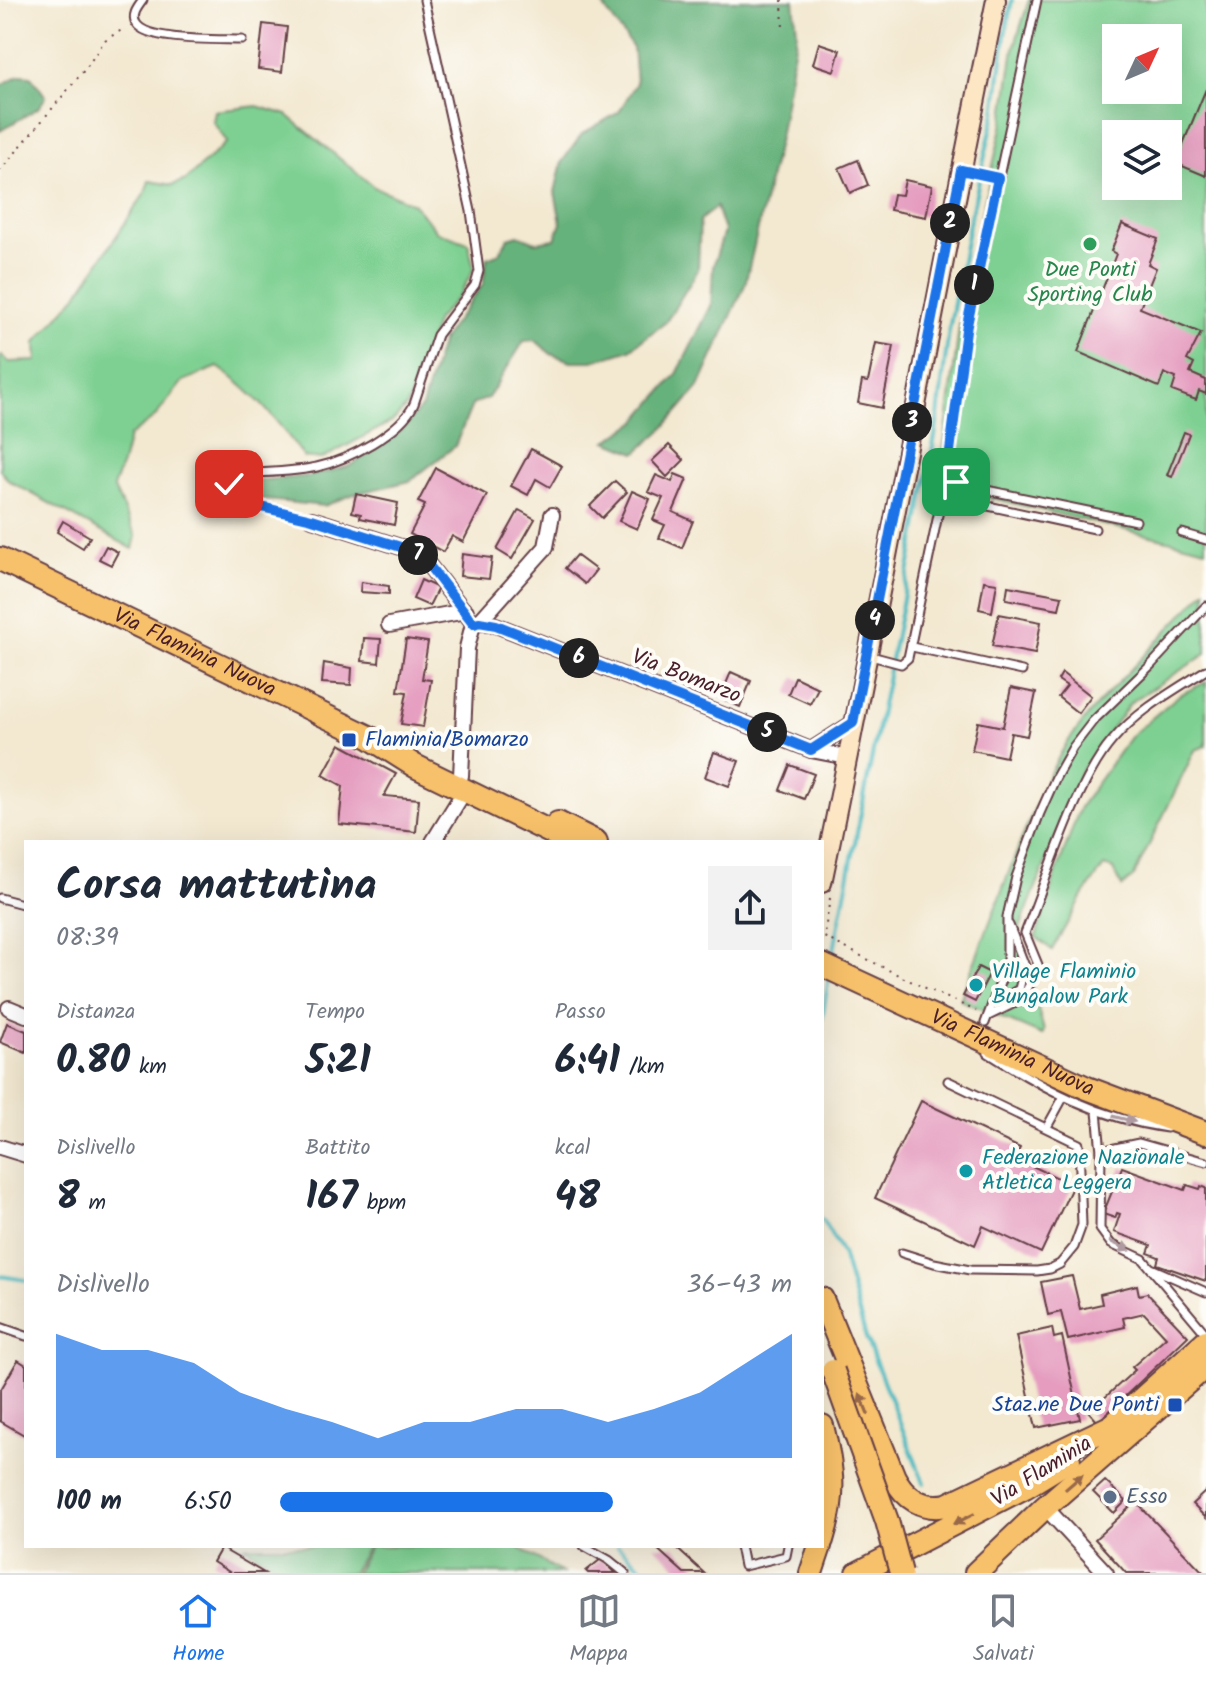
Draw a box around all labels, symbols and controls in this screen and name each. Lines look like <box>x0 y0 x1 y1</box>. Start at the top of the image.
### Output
north arrow <box>1102 24 1182 104</box>
map controls <box>1102 24 1182 200</box>
button: layers <box>1102 120 1182 200</box>
pin: 2 <box>930 203 970 243</box>
text: 2 <box>944 205 956 240</box>
marker: Due Ponti Sporting Club <box>1081 235 1099 253</box>
place label: Due Ponti Sporting Club <box>1028 253 1153 313</box>
pin: 1 <box>954 265 994 305</box>
text: 1 <box>971 267 977 302</box>
pin: 3 <box>892 402 932 442</box>
text: 3 <box>906 404 918 439</box>
pin <box>922 448 990 516</box>
pin <box>195 450 263 518</box>
icon: arrive <box>934 460 978 504</box>
icon: check <box>207 462 251 506</box>
pin: 7 <box>398 535 438 575</box>
text: 7 <box>413 537 423 572</box>
street label: Via Flaminia Nuova <box>107 599 282 707</box>
pin: 4 <box>855 600 895 640</box>
text: 4 <box>869 602 881 637</box>
pin: 6 <box>559 638 599 678</box>
text: 6 <box>573 640 585 675</box>
street label: Via Bomarzo <box>626 640 746 714</box>
pin: 5 <box>747 712 787 752</box>
text: 5 <box>761 714 773 749</box>
place label: Flaminia/Bomarzo <box>365 723 529 758</box>
marker: Flaminia/Bomarzo <box>340 731 358 749</box>
text: Corsa mattutina <box>56 852 377 922</box>
button: share <box>708 866 792 950</box>
text: 08:39 <box>56 917 119 959</box>
place label: Village Flaminio Bungalow Park <box>992 955 1136 1015</box>
marker: Village Flaminio Bungalow Park <box>967 976 985 994</box>
text: Distanza <box>56 995 135 1030</box>
text: Tempo <box>305 995 365 1030</box>
text: Passo <box>555 995 606 1030</box>
street label: Via Flaminia Nuova <box>925 1000 1099 1107</box>
text: 0.80 <box>56 1030 130 1094</box>
text: 5:21 <box>305 1030 371 1094</box>
text: 6:41 <box>555 1030 620 1094</box>
text: km <box>130 1050 167 1085</box>
text: /km <box>620 1050 665 1085</box>
one-way arrow <box>1112 1113 1137 1125</box>
text: Dislivello <box>56 1131 135 1166</box>
text: Battito <box>305 1131 370 1166</box>
text: kcal <box>555 1131 590 1166</box>
place label: Federazione Nazionale Atletica Leggera <box>982 1141 1185 1201</box>
marker: Federazione Nazionale Atletica Leggera <box>957 1162 975 1180</box>
text: 8 <box>56 1166 80 1230</box>
text: 167 <box>305 1166 358 1230</box>
text: 48 <box>555 1166 600 1230</box>
text: m <box>80 1186 106 1221</box>
text: bpm <box>358 1186 406 1221</box>
one-way arrow <box>1108 1239 1131 1253</box>
text: Dislivello <box>56 1264 150 1306</box>
text: 36–43 m <box>687 1264 792 1306</box>
place label: Staz.ne Due Ponti <box>992 1388 1160 1423</box>
one-way arrow <box>858 1392 871 1416</box>
marker: Staz.ne Due Ponti <box>1166 1396 1184 1414</box>
street label: Via Flaminia <box>985 1427 1099 1517</box>
one-way arrow <box>1063 1474 1083 1491</box>
place label: Esso <box>1126 1480 1168 1515</box>
text: 100 m <box>56 1481 122 1523</box>
text: 6:50 <box>184 1481 232 1523</box>
marker: Esso <box>1101 1488 1119 1506</box>
one-way arrow <box>952 1512 975 1525</box>
tab: Home <box>172 1589 224 1672</box>
tab: Mappa <box>569 1589 628 1672</box>
tab: Salvati <box>973 1589 1034 1672</box>

